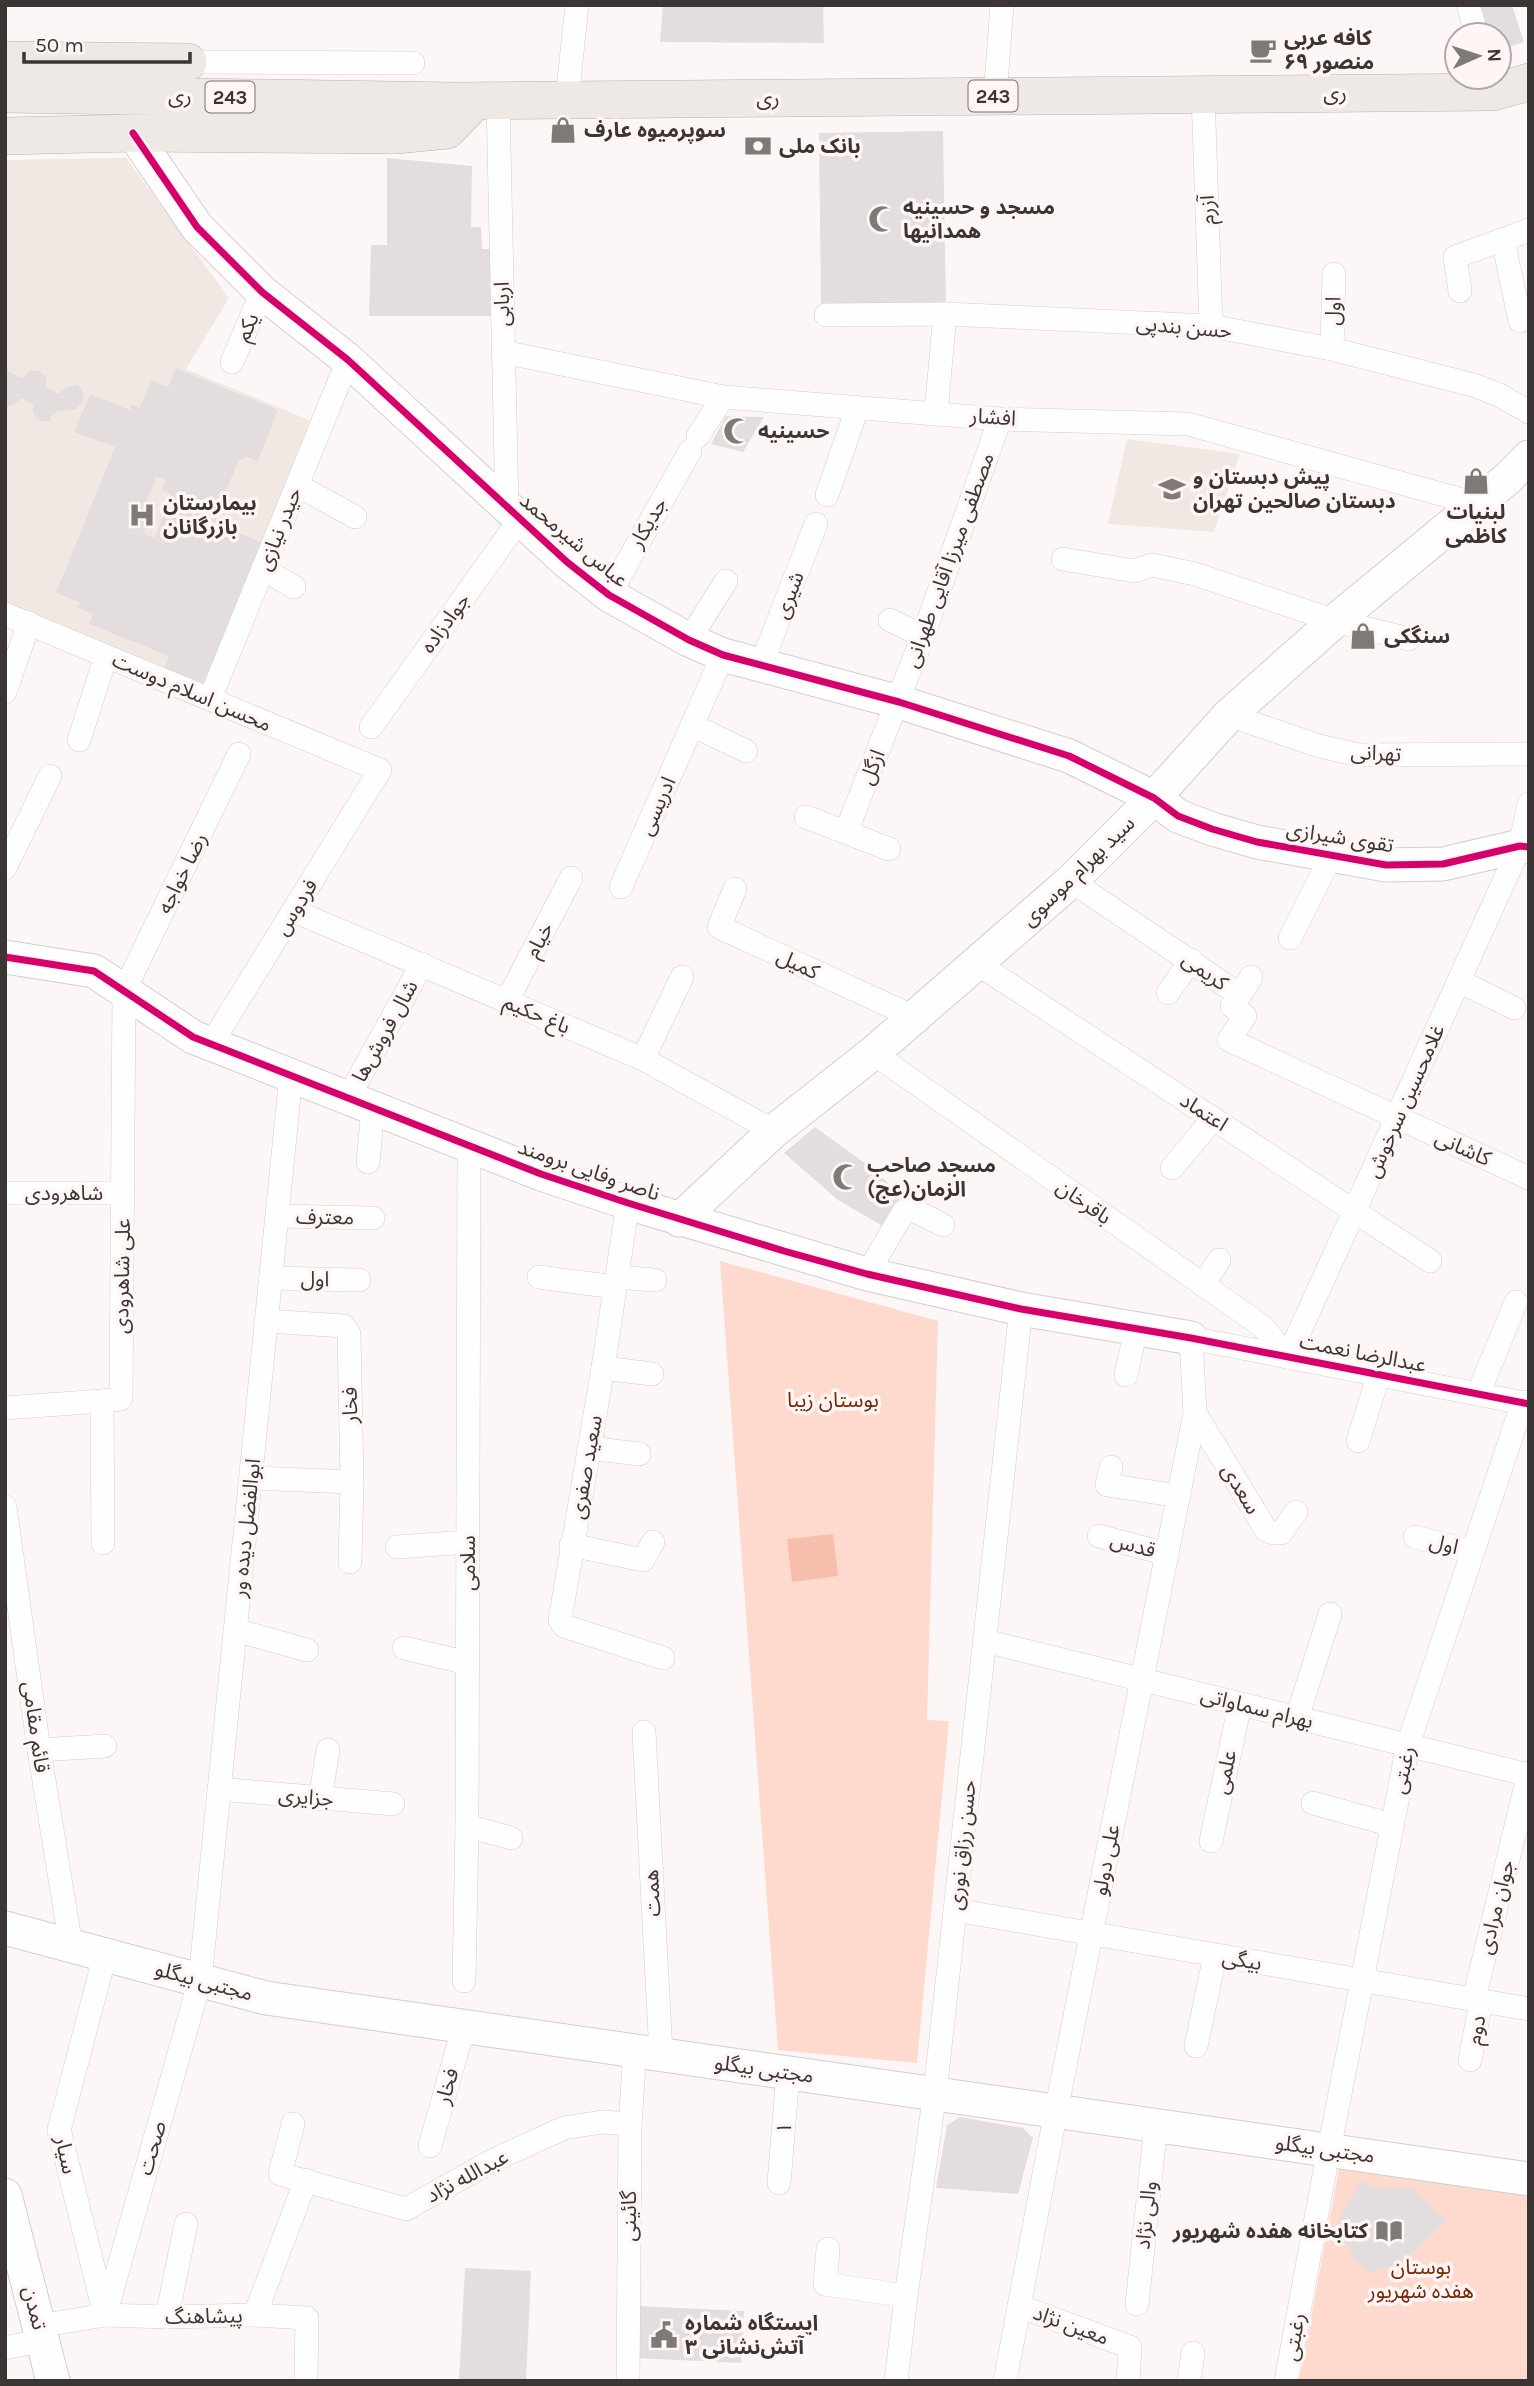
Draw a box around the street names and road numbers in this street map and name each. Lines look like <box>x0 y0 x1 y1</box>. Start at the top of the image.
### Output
road number: 243 <box>968 80 1018 111</box>
street label: ری <box>1323 81 1347 105</box>
road number: 243 <box>205 82 254 113</box>
street label: ری <box>168 84 192 108</box>
street label: ری <box>756 86 780 110</box>
street label: آزرم <box>1194 194 1224 225</box>
street label: اربابی <box>490 281 514 327</box>
street label: اول <box>1321 296 1345 326</box>
street label: یکم <box>230 309 267 346</box>
street label: حسن بندپی <box>1135 311 1233 344</box>
street label: افشار <box>968 403 1017 431</box>
street label: مصطفی میرزا آقایی طهرانی <box>899 449 999 671</box>
street label: حیدر نیازی <box>252 484 306 574</box>
street label: عباس شیرمحمد <box>515 488 633 592</box>
street label: جدیکار <box>624 493 672 553</box>
street label: شیری <box>769 568 809 622</box>
street label: جوادزاده <box>415 588 475 658</box>
street label: محسن اسلام دوست <box>107 648 275 740</box>
street label: تهرانی <box>1350 740 1402 766</box>
street label: ازگل <box>854 746 890 788</box>
street label: ادریسی <box>633 773 681 839</box>
street label: سید بهرام موسوی <box>1016 811 1142 934</box>
street label: تقوی شیرازی <box>1285 817 1395 857</box>
street label: رضا خواجه <box>152 829 212 917</box>
street label: فردوس <box>269 874 323 940</box>
street label: خیام <box>520 918 562 964</box>
street label: کمیل <box>773 944 823 984</box>
street label: کریمی <box>1178 947 1233 995</box>
street label: شال فروش‌ها <box>347 976 423 1086</box>
street label: باغ حکیم <box>499 989 574 1041</box>
street label: غلامحسین سرخوش <box>1360 1021 1450 1181</box>
street label: اعتماد <box>1176 1088 1232 1136</box>
street label: کاشانی <box>1431 1125 1495 1171</box>
street label: ناصر وفایی برومند <box>515 1134 663 1206</box>
street label: باقرخان <box>1052 1175 1116 1229</box>
street label: شاهرودی <box>25 1181 103 1205</box>
street label: معترف <box>296 1204 354 1230</box>
street label: علی شاهرودی <box>109 1218 135 1334</box>
street label: اول <box>300 1267 330 1291</box>
street label: عبدالرضا نعمت <box>1297 1329 1429 1377</box>
street label: فخار <box>338 1386 362 1425</box>
street label: سعید صفری <box>565 1413 607 1521</box>
street label: ابوالفضل دیده ور <box>227 1457 265 1600</box>
street label: سعدی <box>1217 1459 1265 1519</box>
street label: قدس <box>1108 1527 1158 1563</box>
street label: اول <box>1427 1529 1461 1559</box>
street label: سلامی <box>456 1535 480 1591</box>
street label: قائم مقامی <box>15 1680 54 1775</box>
street label: بهرام سماواتی <box>1197 1682 1316 1737</box>
street label: رغبتی <box>1386 1744 1420 1796</box>
street label: علمی <box>1209 1748 1241 1796</box>
street label: حسن رزاق نوری <box>943 1779 981 1911</box>
street label: جزایری <box>277 1783 335 1811</box>
street label: علی دولو <box>1087 1822 1125 1898</box>
street label: جوان مرادی <box>1473 1857 1519 1957</box>
street label: همت <box>639 1869 665 1917</box>
street label: بیگی <box>1221 1945 1263 1975</box>
street label: مجتبی بیگلو <box>152 1956 256 2006</box>
street label: دوم <box>1462 2013 1494 2047</box>
street label: مجتبی بیگلو <box>713 2050 815 2088</box>
street label: فخار <box>430 2065 464 2108</box>
street label: صحت <box>133 2118 171 2178</box>
street label: ۱ <box>772 2121 796 2135</box>
street label: مجتبی بیگلو <box>1274 2130 1376 2168</box>
street label: سیار <box>50 2133 82 2176</box>
street label: عبدالله نژاد <box>422 2144 512 2208</box>
street label: والی نژاد <box>1130 2180 1162 2250</box>
street label: گائینی <box>617 2190 641 2241</box>
street label: تمدن <box>18 2284 52 2332</box>
street label: معین نژاد <box>1030 2300 1112 2350</box>
street label: پیشاهنگ <box>165 2303 243 2330</box>
street label: رغبتی <box>1278 2311 1310 2363</box>

